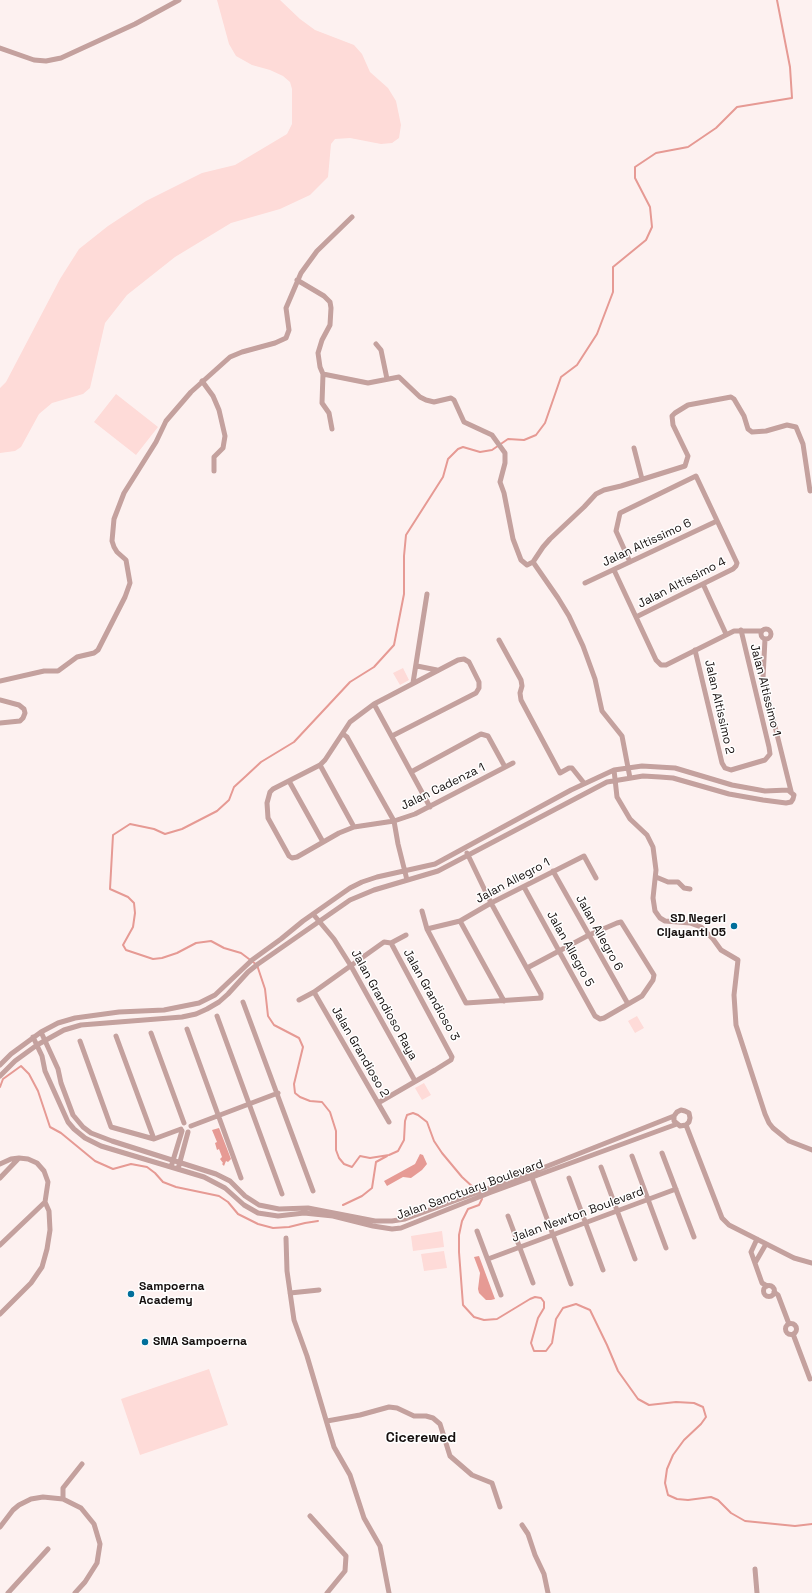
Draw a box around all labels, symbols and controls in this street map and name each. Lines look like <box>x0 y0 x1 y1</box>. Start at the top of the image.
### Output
street label: Jalan Altissimo 6 <box>600 516 694 570</box>
street label: Jalan Altissimo 4 <box>636 555 728 611</box>
street label: Jalan Altissimo 1 <box>747 642 783 738</box>
street label: Jalan Altissimo 2 <box>701 658 737 756</box>
street label: Jalan Cadenza 1 <box>399 760 487 814</box>
street label: Jalan Allegro 1 <box>473 855 553 907</box>
street label: Jalan Allegro 6 <box>572 893 626 973</box>
street label: Jalan Allegro 5 <box>543 909 597 989</box>
place label: SD Negeri Cijayanti 05 <box>657 912 726 940</box>
marker: SD Negeri Cijayanti 05 <box>729 921 739 931</box>
street label: Jalan Grandioso Raya <box>348 947 420 1063</box>
street label: Jalan Grandioso 3 <box>400 947 462 1043</box>
street label: Jalan Grandioso 2 <box>328 1004 392 1100</box>
street label: Jalan Sanctuary Boulevard <box>395 1157 545 1223</box>
street label: Jalan Newton Boulevard <box>510 1184 646 1246</box>
place label: Sampoerna Academy <box>139 1280 204 1308</box>
marker: Sampoerna Academy <box>126 1289 136 1299</box>
place label: SMA Sampoerna <box>153 1335 247 1349</box>
marker: SMA Sampoerna <box>140 1337 150 1347</box>
district label: Cicerewed <box>386 1430 456 1446</box>

